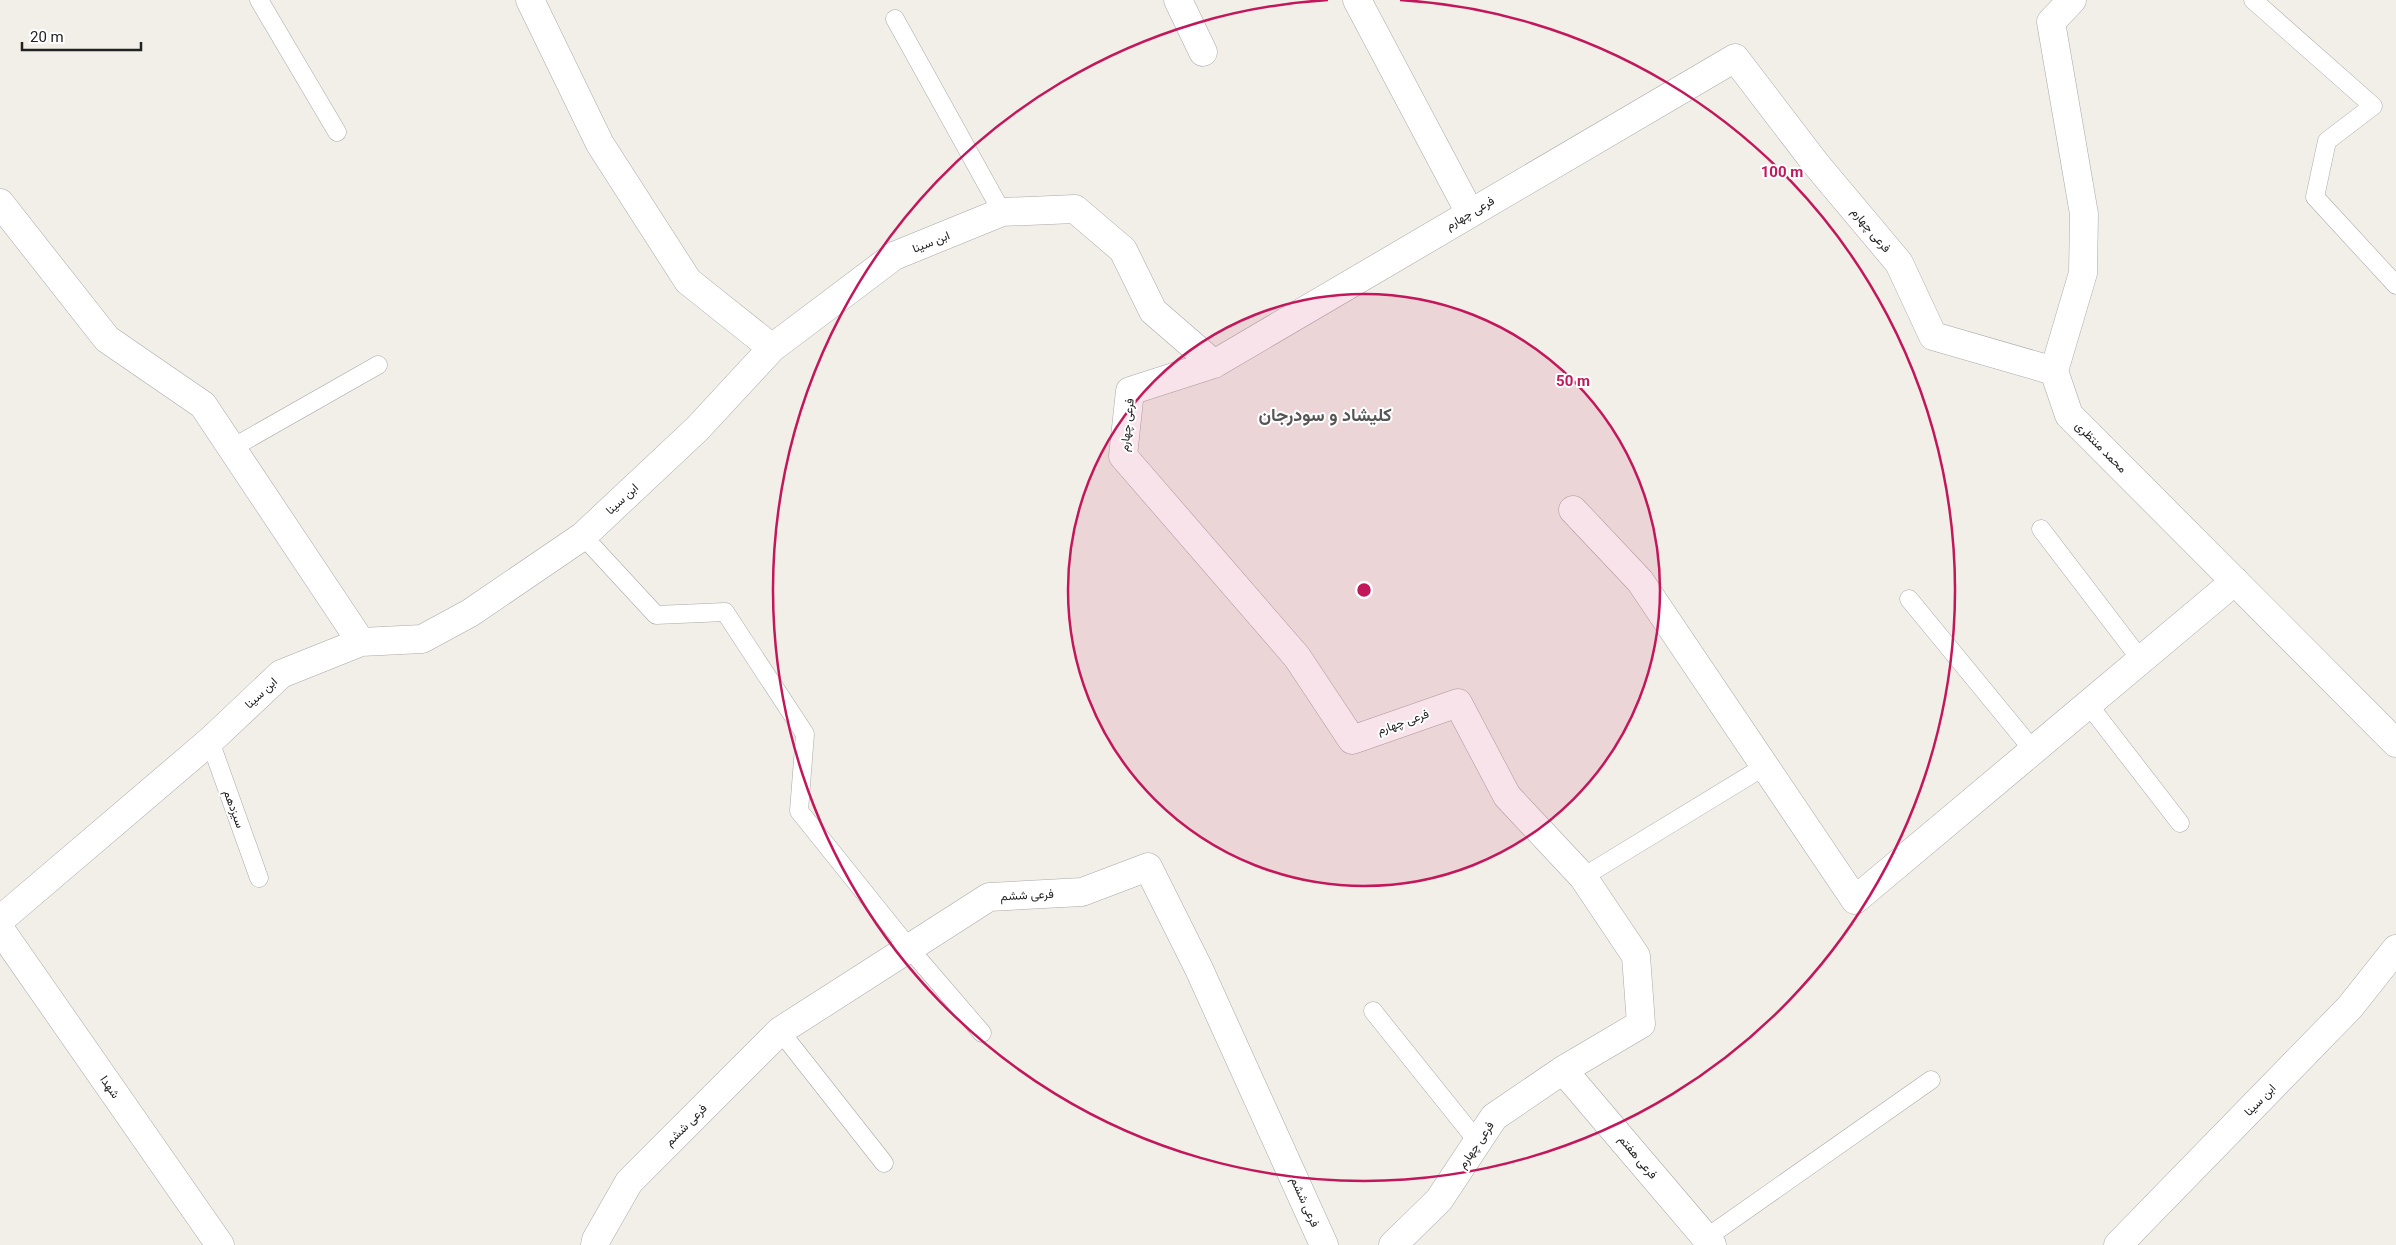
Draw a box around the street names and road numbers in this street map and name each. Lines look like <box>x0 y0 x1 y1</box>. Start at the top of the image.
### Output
street label: فرعی چهارم <box>1443 194 1497 233</box>
street label: فرعی چهارم <box>1848 205 1894 256</box>
street label: ابن سینا <box>910 228 952 257</box>
street label: فرعی چهارم <box>1117 398 1138 453</box>
street label: محمد منتظری <box>2072 418 2130 476</box>
street label: ابن سینا <box>603 481 642 518</box>
street label: ابن سینا <box>242 675 281 712</box>
street label: فرعی چهارم <box>1375 707 1431 738</box>
street label: سیزدهم <box>220 788 247 830</box>
street label: فرعی ششم <box>1000 887 1054 904</box>
street label: شهدا <box>96 1073 123 1102</box>
street label: ابن سینا <box>2241 1081 2279 1120</box>
street label: فرعی ششم <box>662 1101 711 1150</box>
street label: فرعی چهارم <box>1455 1119 1498 1172</box>
street label: فرعی هفتم <box>1615 1132 1660 1182</box>
street label: فرعی ششم <box>1287 1175 1322 1230</box>

